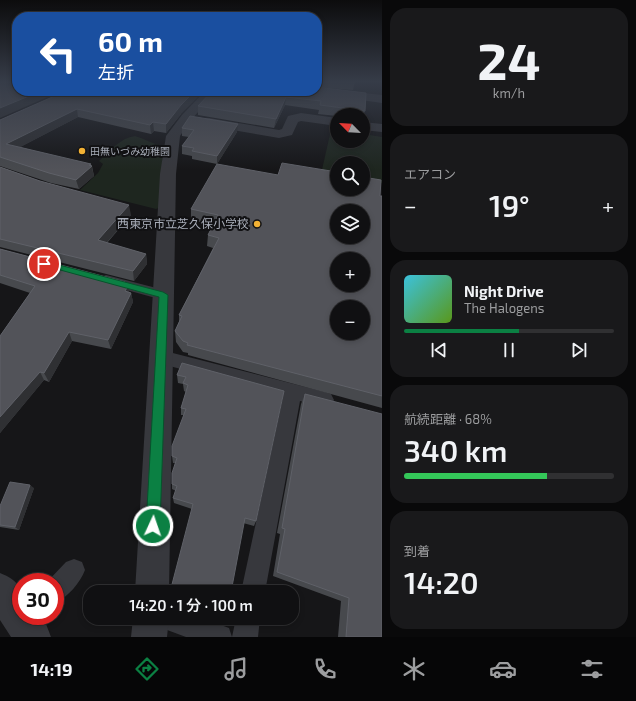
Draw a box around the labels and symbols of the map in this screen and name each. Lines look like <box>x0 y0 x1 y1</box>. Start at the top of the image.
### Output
north arrow <box>330 108 370 148</box>
place label: 田無いづみ幼稚園 <box>90 145 170 157</box>
marker: 田無いづみ幼稚園 <box>77 146 87 156</box>
place label: 西東京市立芝久保小学校 <box>117 216 249 230</box>
marker: 西東京市立芝久保小学校 <box>252 219 262 229</box>
pin <box>27 247 61 281</box>
position arrow <box>132 505 174 547</box>
speed limit sign: 30 <box>12 573 64 625</box>

